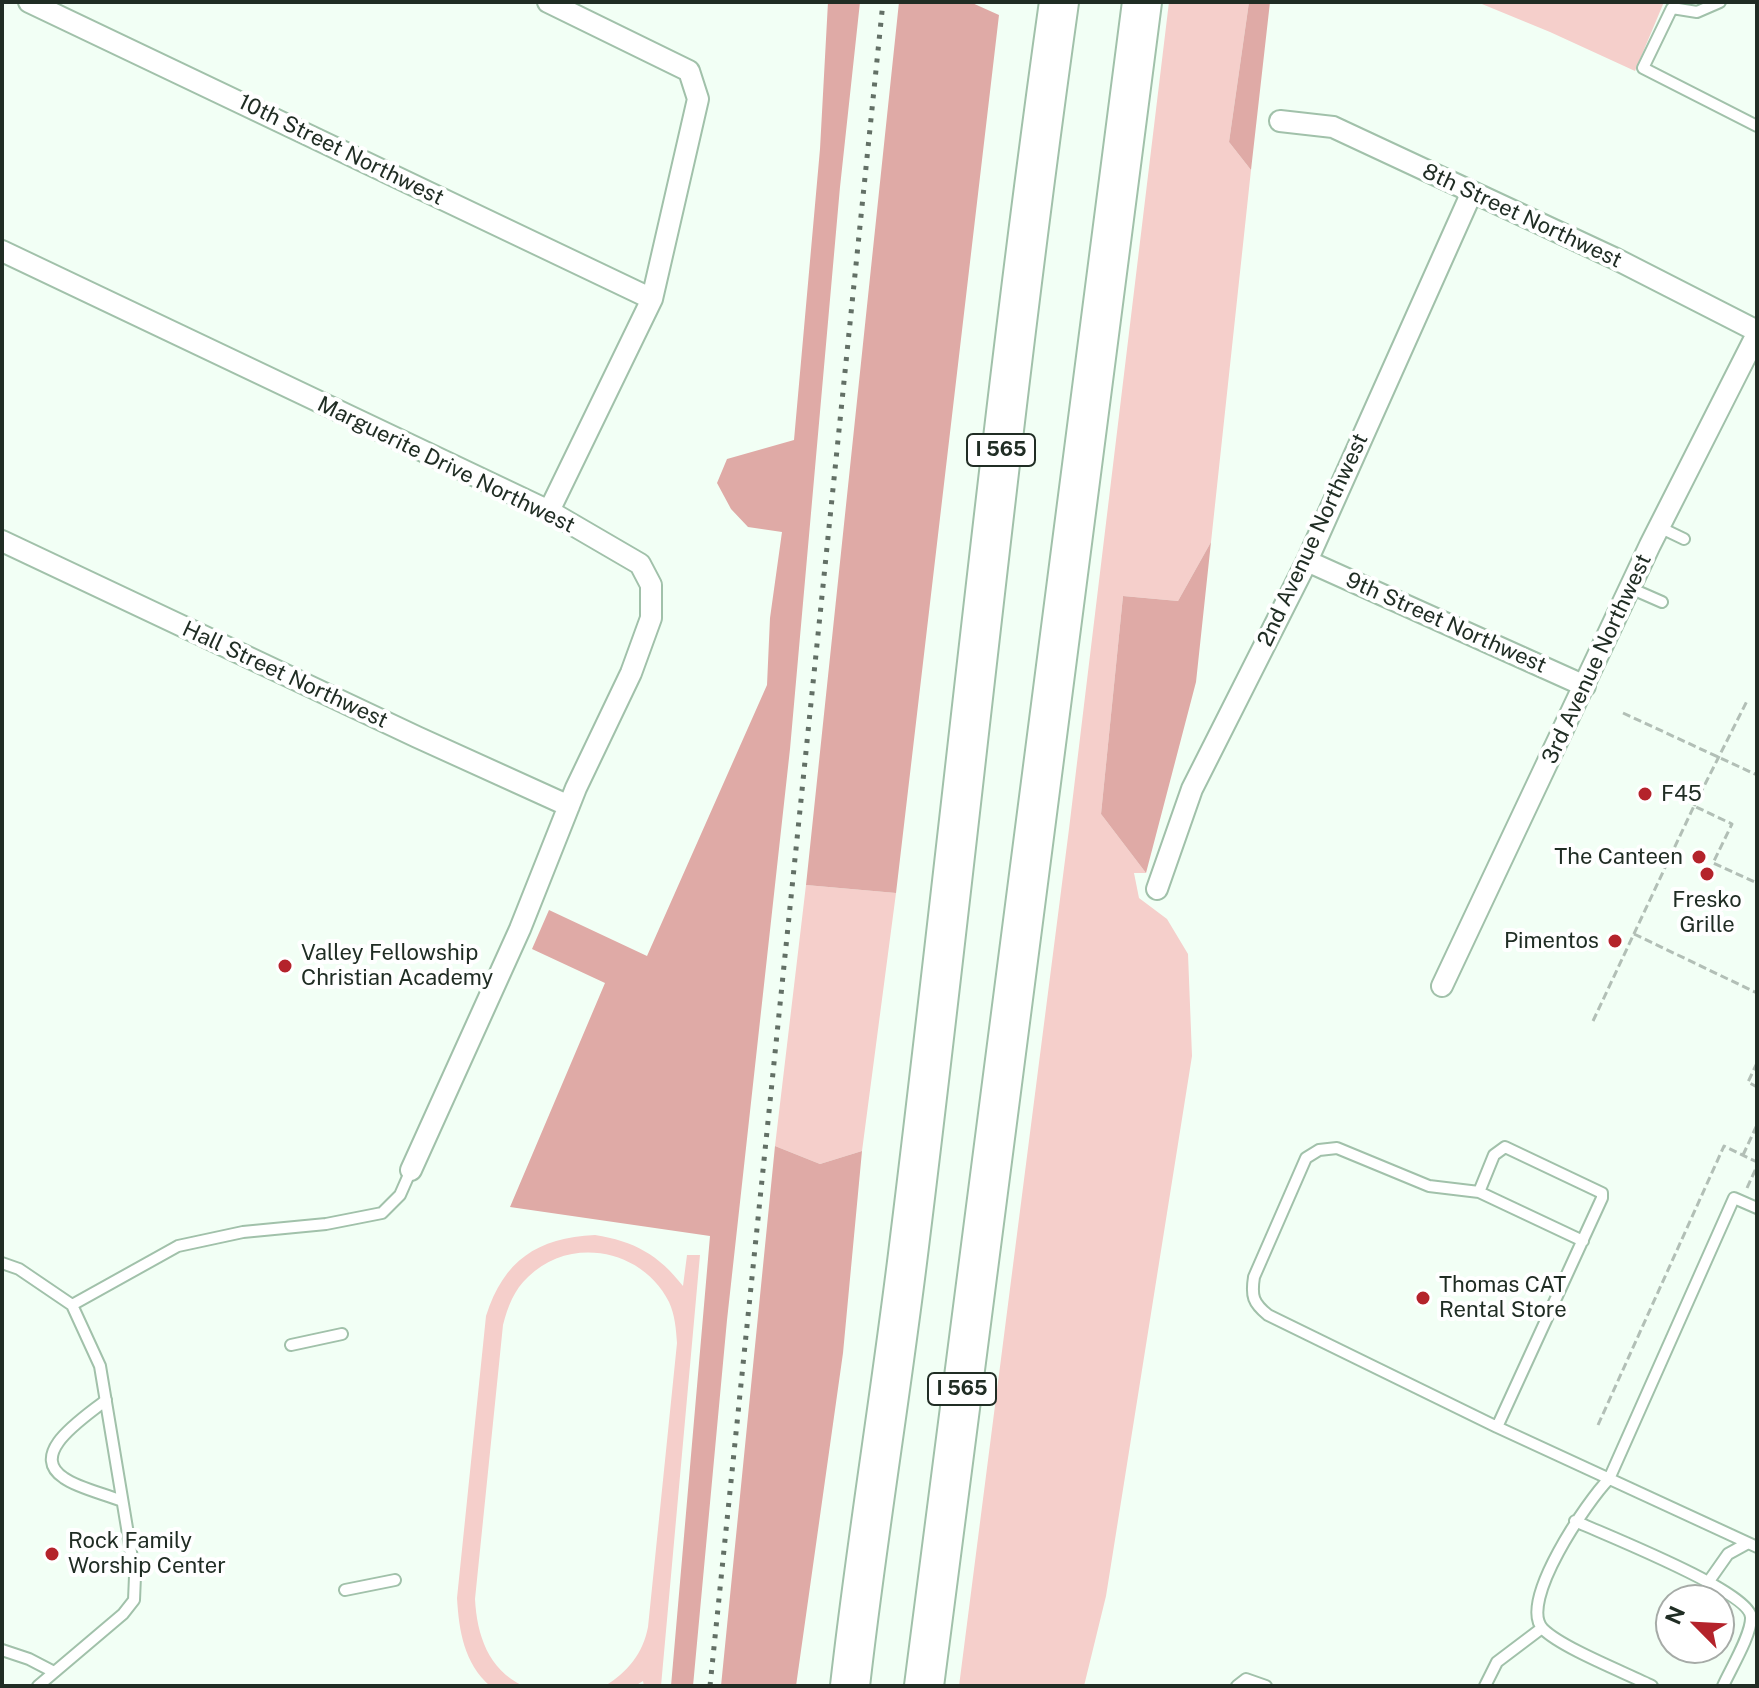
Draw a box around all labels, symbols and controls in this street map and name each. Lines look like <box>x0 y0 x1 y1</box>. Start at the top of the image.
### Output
street label: 10th Street Northwest <box>234 89 448 211</box>
street label: 8th Street Northwest <box>1418 158 1626 274</box>
street label: Marguerite Drive Northwest <box>313 391 579 539</box>
street label: 2nd Avenue Northwest <box>1252 429 1374 651</box>
road number: I 565 <box>967 434 1035 466</box>
street label: 3rd Avenue Northwest <box>1537 550 1657 768</box>
street label: 9th Street Northwest <box>1342 567 1550 679</box>
street label: Hall Street Northwest <box>178 616 392 734</box>
place label: F45 <box>1661 781 1702 807</box>
marker: F45 <box>1636 785 1654 803</box>
place label: The Canteen <box>1554 844 1683 870</box>
marker: The Canteen <box>1690 848 1708 866</box>
marker: Fresko Grille <box>1698 865 1716 883</box>
place label: Fresko Grille <box>1672 887 1742 938</box>
place label: Pimentos <box>1504 928 1599 954</box>
marker: Pimentos <box>1606 932 1624 950</box>
place label: Valley Fellowship Christian Academy <box>301 940 493 992</box>
marker: Valley Fellowship Christian Academy <box>276 957 294 975</box>
place label: Thomas CAT Rental Store <box>1439 1272 1567 1324</box>
marker: Thomas CAT Rental Store <box>1414 1289 1432 1307</box>
road number: I 565 <box>928 1373 996 1405</box>
place label: Rock Family Worship Center <box>68 1528 226 1580</box>
marker: Rock Family Worship Center <box>43 1545 61 1563</box>
north arrow <box>1655 1584 1735 1664</box>
text: N <box>1660 1602 1690 1628</box>

